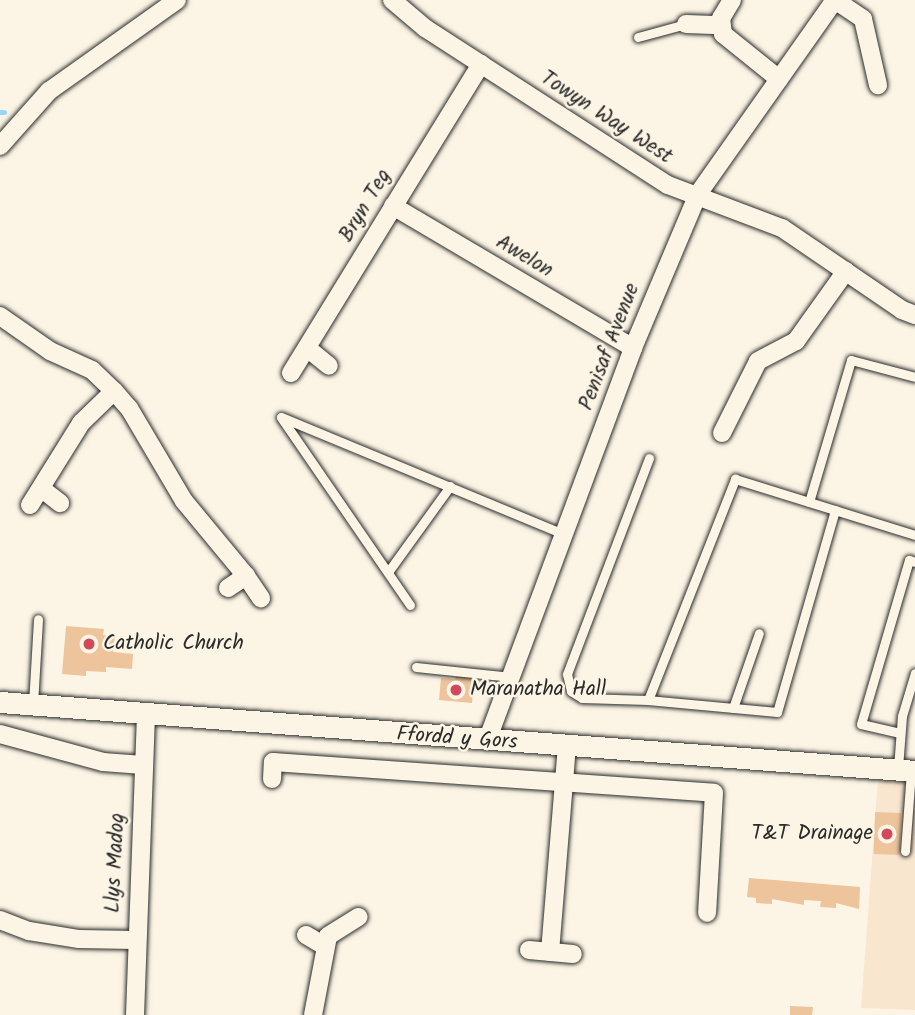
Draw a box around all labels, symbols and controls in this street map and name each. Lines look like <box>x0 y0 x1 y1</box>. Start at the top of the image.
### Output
street label: Towyn Way West <box>535 66 677 170</box>
street label: Bryn Teg <box>334 165 398 247</box>
street label: Awelon <box>491 230 557 284</box>
street label: Penisaf Avenue <box>574 280 646 414</box>
place label: Catholic Church <box>103 631 244 657</box>
marker: Catholic Church <box>81 636 97 652</box>
place label: Maranatha Hall <box>470 677 606 703</box>
marker: Maranatha Hall <box>448 682 464 698</box>
street label: Ffordd y Gors <box>396 722 518 756</box>
street label: Llys Madog <box>101 812 131 914</box>
place label: T&T Drainage <box>752 821 873 847</box>
marker: T&T Drainage <box>879 826 895 842</box>

